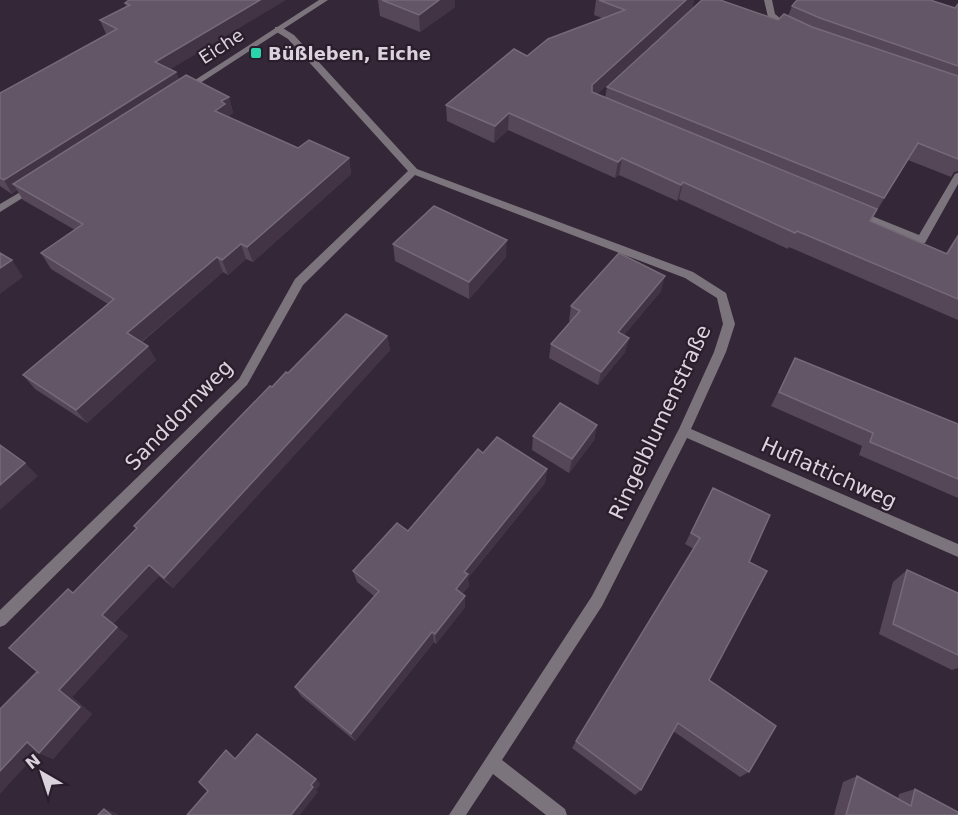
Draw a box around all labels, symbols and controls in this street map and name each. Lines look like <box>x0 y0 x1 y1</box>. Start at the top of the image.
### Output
street label: Eiche <box>195 24 247 68</box>
place label: Büßleben, Eiche <box>268 43 431 64</box>
marker: Büßleben, Eiche <box>249 46 263 60</box>
street label: Ringelblumenstraße <box>604 321 716 523</box>
street label: Sanddornweg <box>120 355 238 475</box>
street label: Huflattichweg <box>758 432 900 514</box>
north arrow <box>12 743 72 803</box>
text: N <box>22 750 44 773</box>

